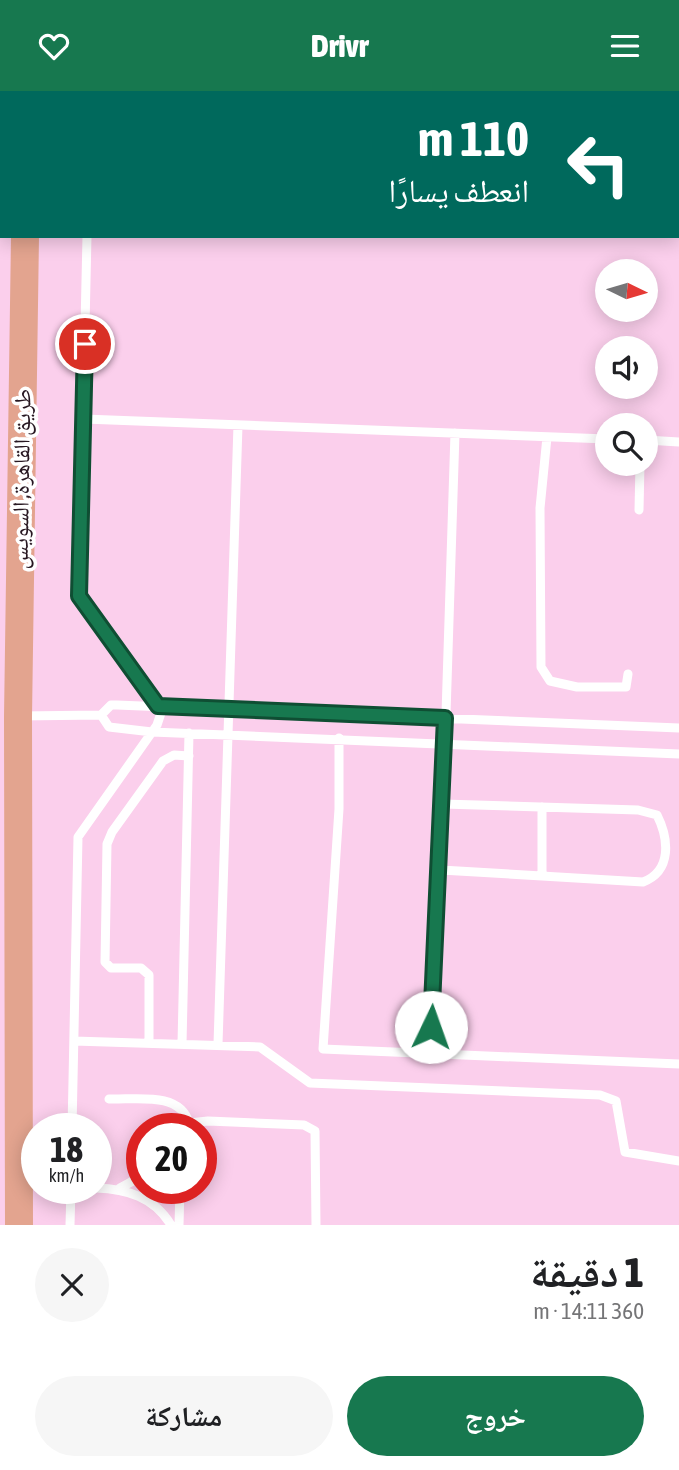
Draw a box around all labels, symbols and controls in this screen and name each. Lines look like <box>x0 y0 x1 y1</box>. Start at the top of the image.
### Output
icon: heart <box>35 27 73 65</box>
text: Drivr <box>311 27 368 64</box>
icon: menu <box>606 27 644 65</box>
text: 110 m <box>418 110 529 166</box>
icon: left <box>553 119 644 210</box>
text: انعطف يسارًا <box>388 172 529 209</box>
north arrow <box>595 259 658 322</box>
map controls <box>595 259 658 476</box>
pin <box>55 314 115 374</box>
icon: arrive <box>66 325 104 363</box>
button: sound <box>595 336 658 399</box>
street label: طريق القاهرة, السويس <box>6 388 37 570</box>
button: search <box>595 413 658 476</box>
position arrow <box>394 990 468 1064</box>
speed limit sign: 20 <box>126 1113 217 1204</box>
text: 18 <box>50 1129 83 1169</box>
text: km/h <box>49 1165 84 1186</box>
button: close <box>35 1248 109 1322</box>
text: 1 دقيقة <box>530 1248 644 1296</box>
text: 360 m · 14:11 <box>533 1298 644 1324</box>
button: مشاركة <box>35 1376 333 1456</box>
button: خروج <box>347 1376 644 1456</box>

